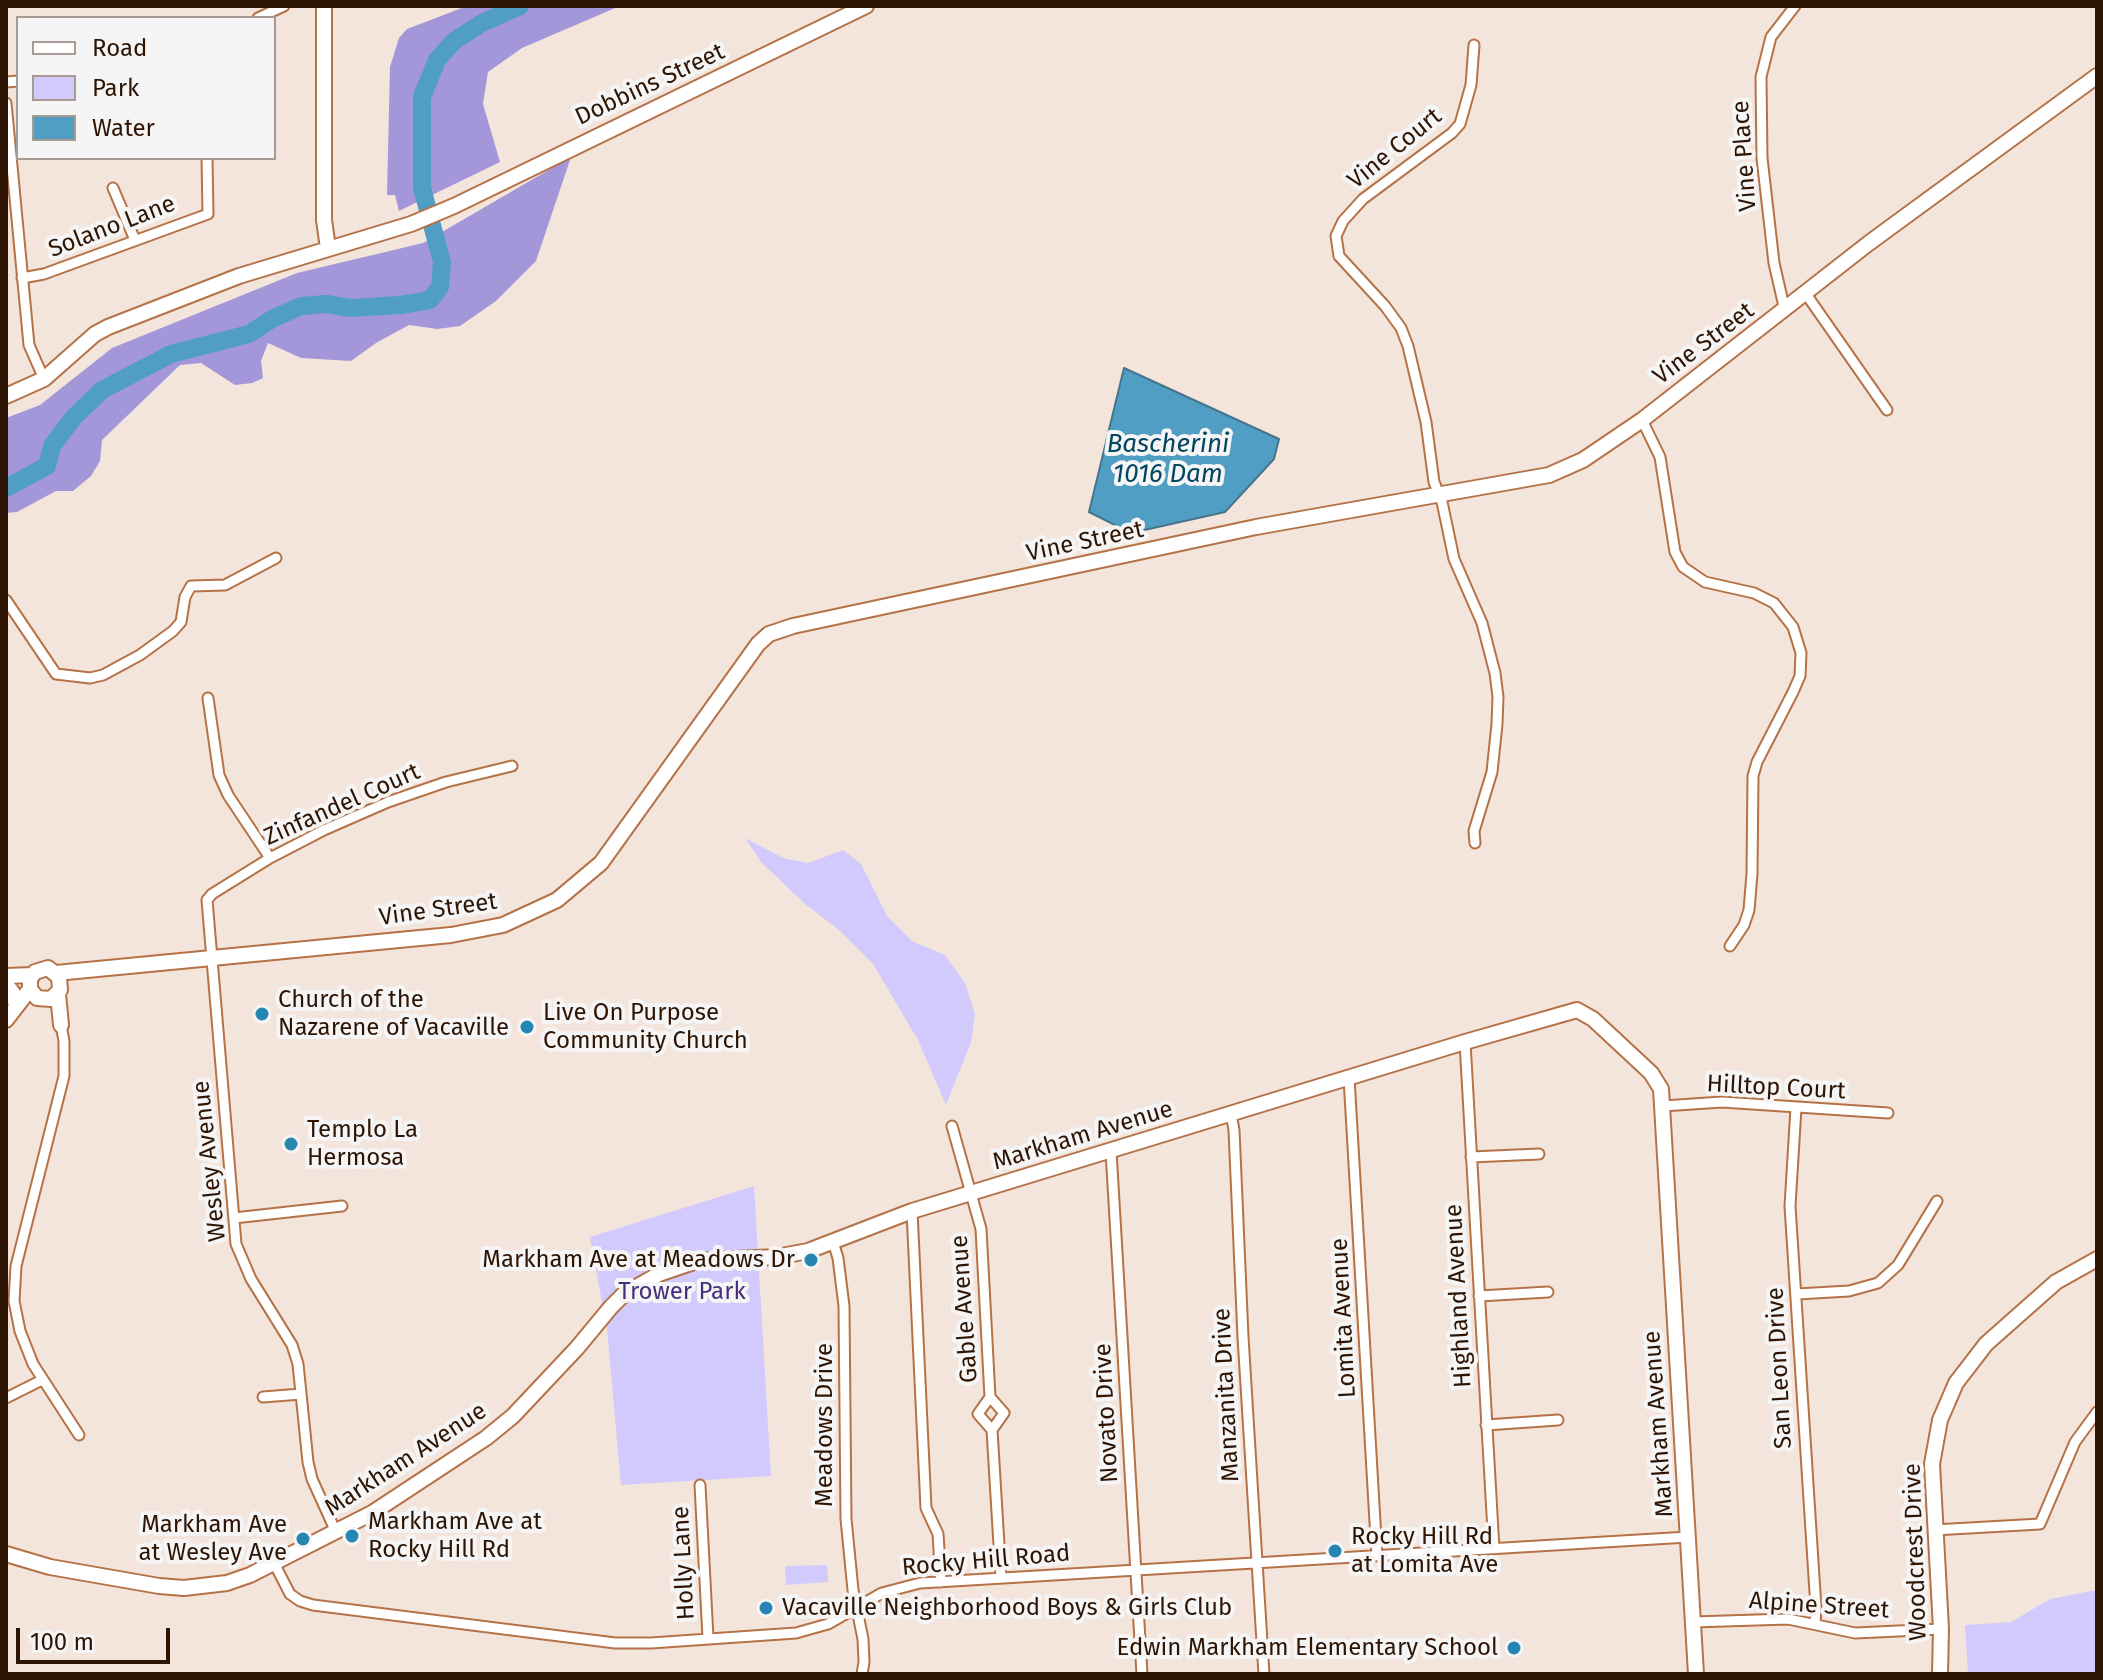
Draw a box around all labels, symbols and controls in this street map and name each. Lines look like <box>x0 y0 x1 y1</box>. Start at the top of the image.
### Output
legend <box>16 16 276 160</box>
text: Road <box>92 34 147 62</box>
street label: Dobbins Street <box>571 38 729 132</box>
text: Park <box>92 74 139 102</box>
street label: Vine Place <box>1727 99 1763 213</box>
street label: Vine Court <box>1342 102 1448 196</box>
text: Water <box>92 114 155 142</box>
street label: Solano Lane <box>45 190 179 264</box>
street label: Vine Street <box>1648 297 1760 391</box>
water label: Bascherini 1016 Dam <box>1107 429 1229 490</box>
street label: Vine Street <box>1024 516 1146 568</box>
street label: Zinfandel Court <box>260 758 424 852</box>
street label: Vine Street <box>377 887 499 933</box>
place label: Church of the Nazarene of Vacaville <box>278 986 509 1042</box>
place label: Live On Purpose Community Church <box>543 999 748 1055</box>
marker: Church of the Nazarene of Vacaville <box>253 1005 271 1023</box>
marker: Live On Purpose Community Church <box>518 1018 536 1036</box>
street label: Hilltop Court <box>1706 1070 1846 1106</box>
street label: Wesley Avenue <box>187 1079 233 1243</box>
street label: Markham Avenue <box>989 1095 1177 1177</box>
place label: Templo La Hermosa <box>307 1116 418 1172</box>
marker: Templo La Hermosa <box>282 1135 300 1153</box>
street label: Highland Avenue <box>1440 1203 1478 1389</box>
street label: Gable Avenue <box>945 1234 985 1384</box>
street label: Lomita Avenue <box>1325 1237 1363 1399</box>
place label: Markham Ave at Meadows Dr <box>482 1246 795 1274</box>
marker: Markham Ave at Meadows Dr <box>802 1251 820 1269</box>
park label: Trower Park <box>618 1278 746 1306</box>
street label: San Leon Drive <box>1761 1287 1799 1449</box>
street label: Manzanita Drive <box>1208 1307 1246 1483</box>
street label: Markham Avenue <box>1638 1330 1680 1518</box>
street label: Novato Drive <box>1089 1342 1125 1484</box>
street label: Meadows Drive <box>811 1343 839 1507</box>
street label: Markham Avenue <box>320 1397 492 1523</box>
street label: Woodcrest Drive <box>1899 1463 1933 1641</box>
street label: Holly Lane <box>667 1505 701 1621</box>
place label: Markham Ave at Rocky Hill Rd <box>368 1508 542 1564</box>
place label: Markham Ave at Wesley Ave <box>138 1511 287 1567</box>
place label: Rocky Hill Rd at Lomita Ave <box>1351 1523 1498 1579</box>
marker: Markham Ave at Rocky Hill Rd <box>343 1527 361 1545</box>
marker: Markham Ave at Wesley Ave <box>294 1530 312 1548</box>
street label: Rocky Hill Road <box>901 1539 1071 1583</box>
marker: Rocky Hill Rd at Lomita Ave <box>1326 1542 1344 1560</box>
street label: Alpine Street <box>1748 1587 1890 1625</box>
place label: Vacaville Neighborhood Boys & Girls Club <box>782 1594 1232 1622</box>
marker: Vacaville Neighborhood Boys & Girls Club <box>757 1599 775 1617</box>
scale bar <box>20 1612 174 1662</box>
text: 100 m <box>30 1628 94 1656</box>
place label: Edwin Markham Elementary School <box>1117 1634 1498 1662</box>
marker: Edwin Markham Elementary School <box>1505 1639 1523 1657</box>

